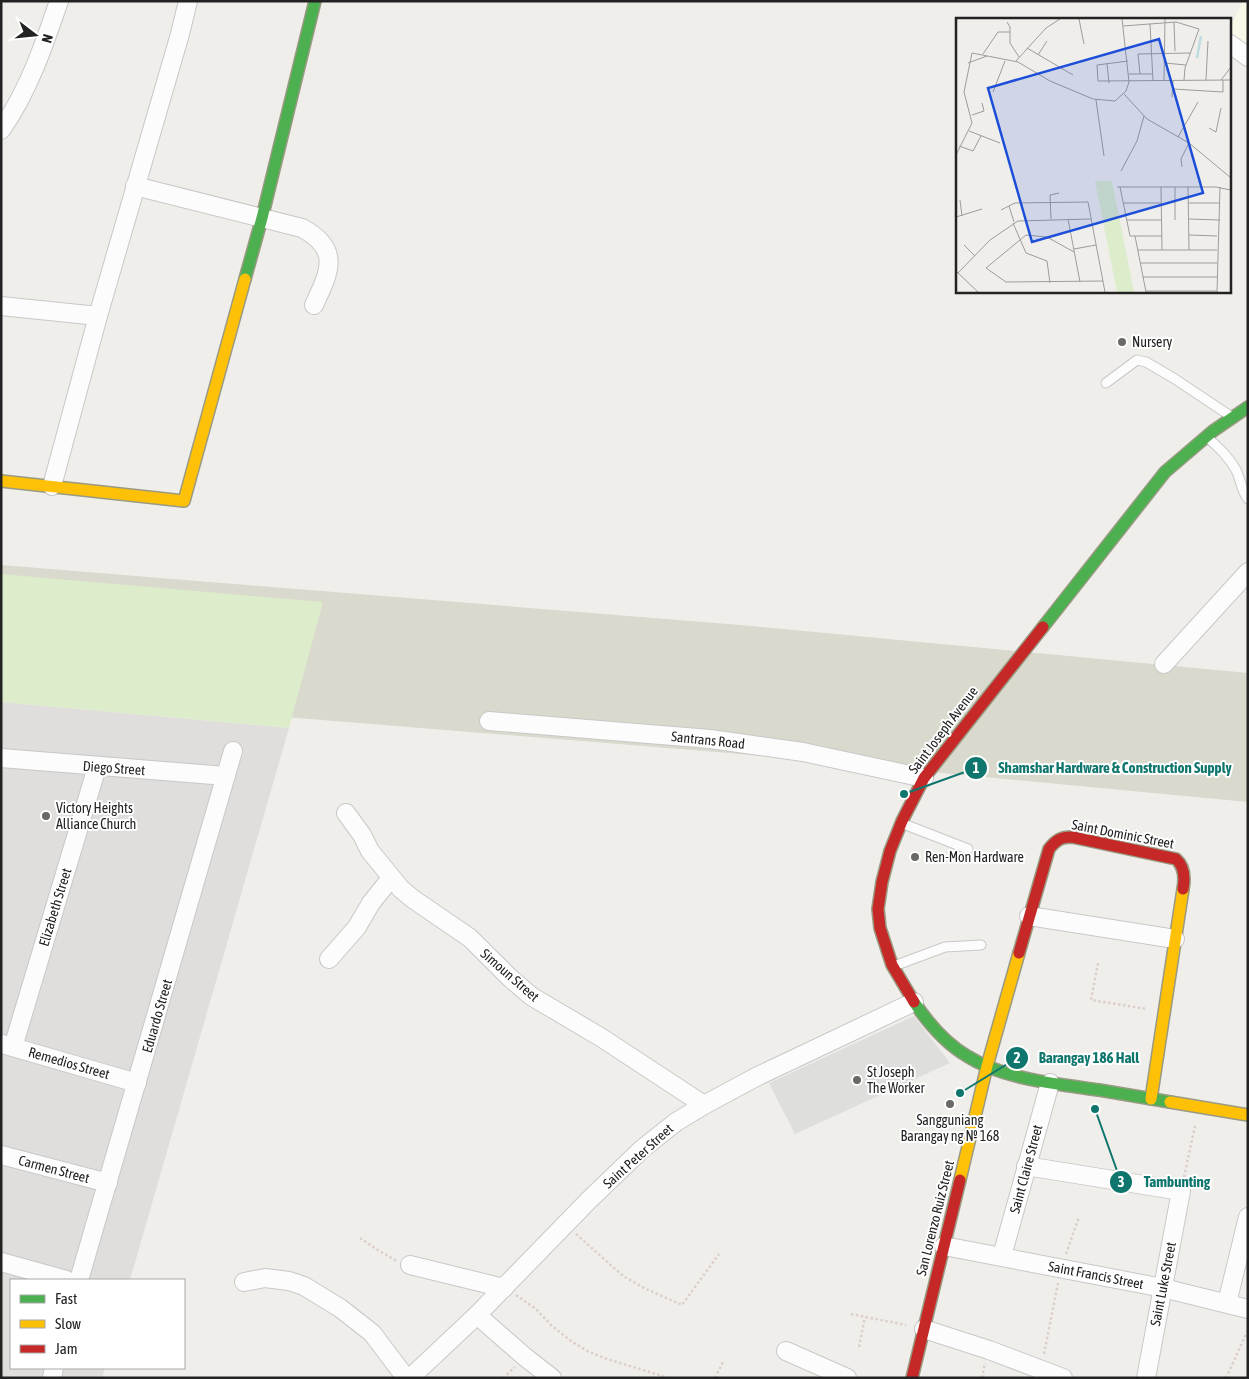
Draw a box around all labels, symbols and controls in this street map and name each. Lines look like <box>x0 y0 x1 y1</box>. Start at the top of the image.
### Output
north arrow <box>10 10 60 60</box>
inset map <box>956 18 1232 292</box>
text: N <box>39 32 56 45</box>
place label: Nursery <box>1132 334 1173 350</box>
marker: Nursery <box>1116 336 1128 348</box>
street label: Saint Joseph Avenue <box>905 683 981 777</box>
street label: Santrans Road <box>670 728 746 752</box>
callout: Shamshar Hardware & Construction Supply <box>963 753 1241 783</box>
street label: Diego Street <box>82 758 146 778</box>
text: 1 <box>972 759 980 776</box>
text: Shamshar Hardware & Construction Supply <box>998 759 1232 776</box>
place label: Victory Heights Alliance Church <box>56 800 136 832</box>
marker: Victory Heights Alliance Church <box>40 810 52 822</box>
street label: Saint Dominic Street <box>1070 816 1176 852</box>
place label: Ren-Mon Hardware <box>925 849 1024 865</box>
marker: Ren-Mon Hardware <box>909 851 921 863</box>
street label: Elizabeth Street <box>36 866 74 948</box>
street label: Simoun Street <box>478 945 542 1005</box>
street label: Eduardo Street <box>139 977 175 1055</box>
callout: Barangay 186 Hall <box>1004 1043 1150 1073</box>
street label: Remedios Street <box>27 1044 111 1082</box>
text: 2 <box>1013 1049 1021 1066</box>
text: Barangay 186 Hall <box>1039 1049 1140 1066</box>
place label: St Joseph The Worker <box>867 1064 926 1096</box>
marker: St Joseph The Worker <box>851 1074 863 1086</box>
marker: Sangguniang Barangay ng № 168 <box>944 1098 956 1110</box>
place label: Sangguniang Barangay ng № 168 <box>901 1112 1000 1144</box>
street label: Saint Peter Street <box>600 1120 676 1192</box>
street label: Saint Claire Street <box>1006 1123 1046 1215</box>
street label: Carmen Street <box>17 1152 91 1186</box>
street label: San Lorenzo Ruiz Street <box>913 1159 957 1277</box>
callout: Tambunting <box>1108 1167 1220 1197</box>
text: 3 <box>1117 1173 1125 1190</box>
text: Tambunting <box>1144 1173 1211 1190</box>
street label: Saint Luke Street <box>1147 1241 1179 1327</box>
street label: Saint Francis Street <box>1047 1258 1145 1292</box>
legend <box>10 1279 185 1369</box>
text: Fast <box>55 1290 77 1307</box>
text: Slow <box>55 1315 81 1332</box>
text: Jam <box>55 1340 78 1357</box>

